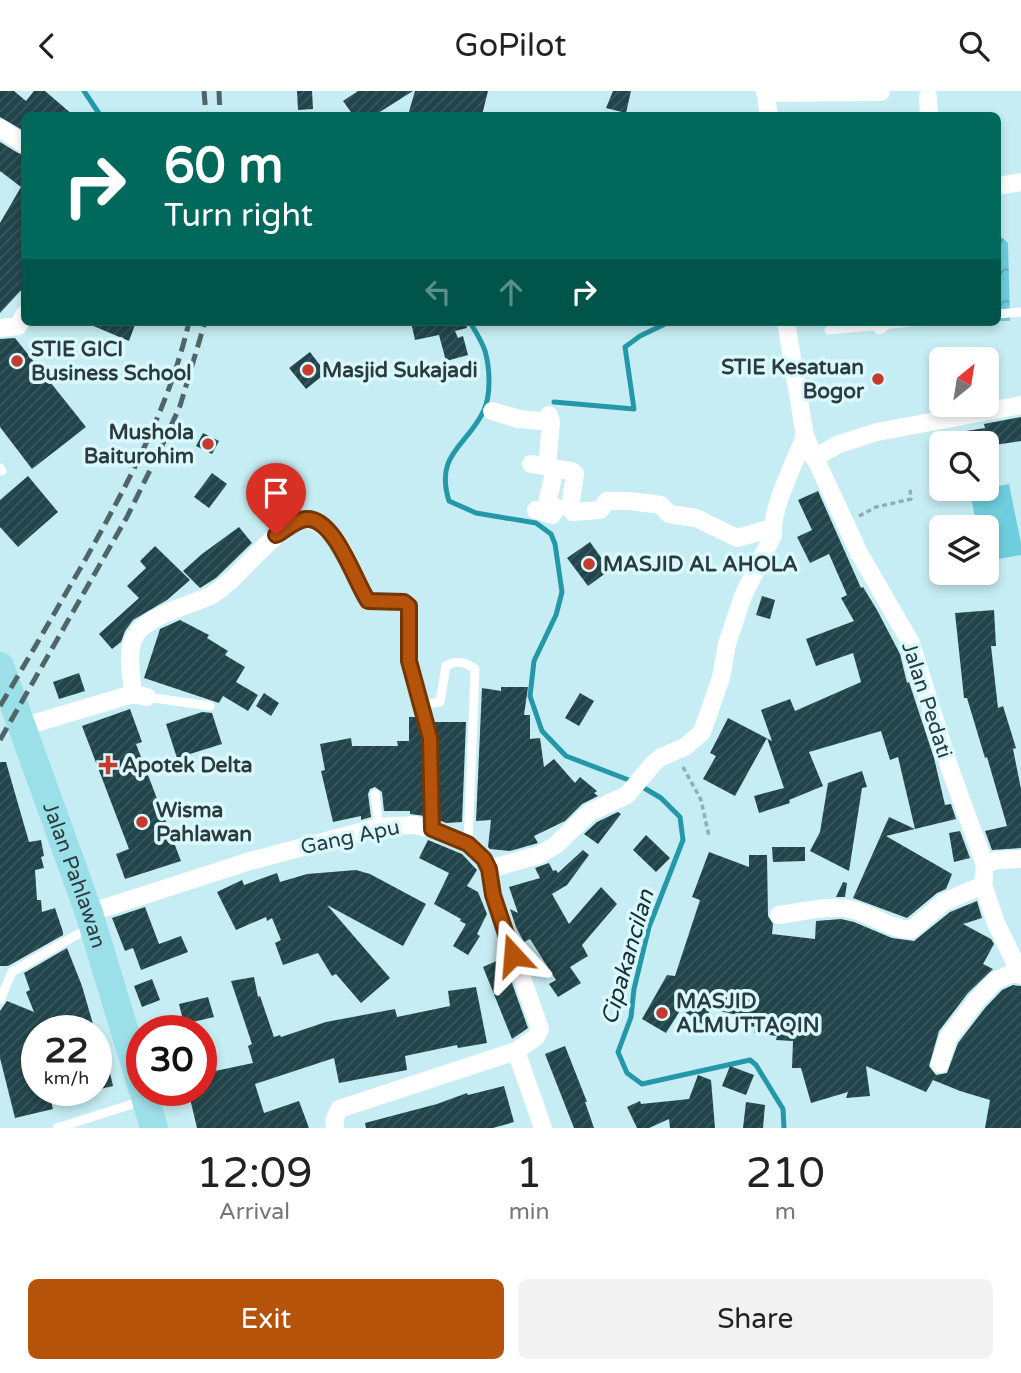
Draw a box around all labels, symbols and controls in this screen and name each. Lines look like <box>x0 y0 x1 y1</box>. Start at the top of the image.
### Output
icon: back <box>28 27 66 65</box>
text: GoPilot <box>455 27 566 65</box>
icon: search <box>955 27 993 65</box>
text: 60 m <box>164 137 283 196</box>
icon: right <box>49 140 140 231</box>
text: Turn right <box>164 197 313 235</box>
icon: left <box>419 273 457 311</box>
icon: ahead <box>492 273 530 311</box>
icon: right <box>565 273 603 311</box>
place label: STIE GICI Business School <box>31 337 191 386</box>
north arrow <box>929 347 999 417</box>
map controls <box>929 347 999 585</box>
marker: STIE GICI Business School <box>9 353 25 369</box>
place label: STIE Kesatuan Bogor <box>721 355 865 404</box>
place label: Masjid Sukajadi <box>322 358 478 383</box>
marker: Masjid Sukajadi <box>300 362 316 378</box>
marker: STIE Kesatuan Bogor <box>870 371 886 387</box>
place label: Mushola Baiturohim <box>84 420 194 469</box>
button: search <box>929 431 999 501</box>
marker: Mushola Baiturohim <box>200 436 216 452</box>
pin <box>246 463 306 535</box>
icon: arrive <box>257 474 295 512</box>
button: layers <box>929 515 999 585</box>
place label: MASJID AL AHOLA <box>603 552 798 577</box>
marker: MASJID AL AHOLA <box>581 556 597 572</box>
street label: Jalan Pedati <box>896 639 957 761</box>
place label: Apotek Delta <box>122 753 252 778</box>
marker: Apotek Delta <box>100 757 116 773</box>
place label: Wisma Pahlawan <box>156 798 252 847</box>
street label: Jalan Pahlawan <box>37 799 111 951</box>
marker: Wisma Pahlawan <box>134 814 150 830</box>
street label: Gang Apu <box>298 815 402 860</box>
water label: Cipakancilan <box>595 886 661 1028</box>
position arrow <box>476 918 550 992</box>
place label: MASJID ALMUTTAQIN <box>676 989 820 1038</box>
marker: MASJID ALMUTTAQIN <box>654 1005 670 1021</box>
speed limit sign: 30 <box>126 1015 217 1106</box>
text: 22 <box>45 1030 88 1072</box>
text: km/h <box>44 1067 89 1089</box>
text: 12:09 <box>196 1148 313 1199</box>
text: 1 <box>516 1148 542 1199</box>
text: 210 <box>746 1148 825 1199</box>
text: Arrival <box>219 1198 290 1226</box>
text: min <box>509 1198 550 1226</box>
text: m <box>775 1198 796 1226</box>
button: Exit <box>28 1279 504 1359</box>
button: Share <box>518 1279 993 1359</box>

